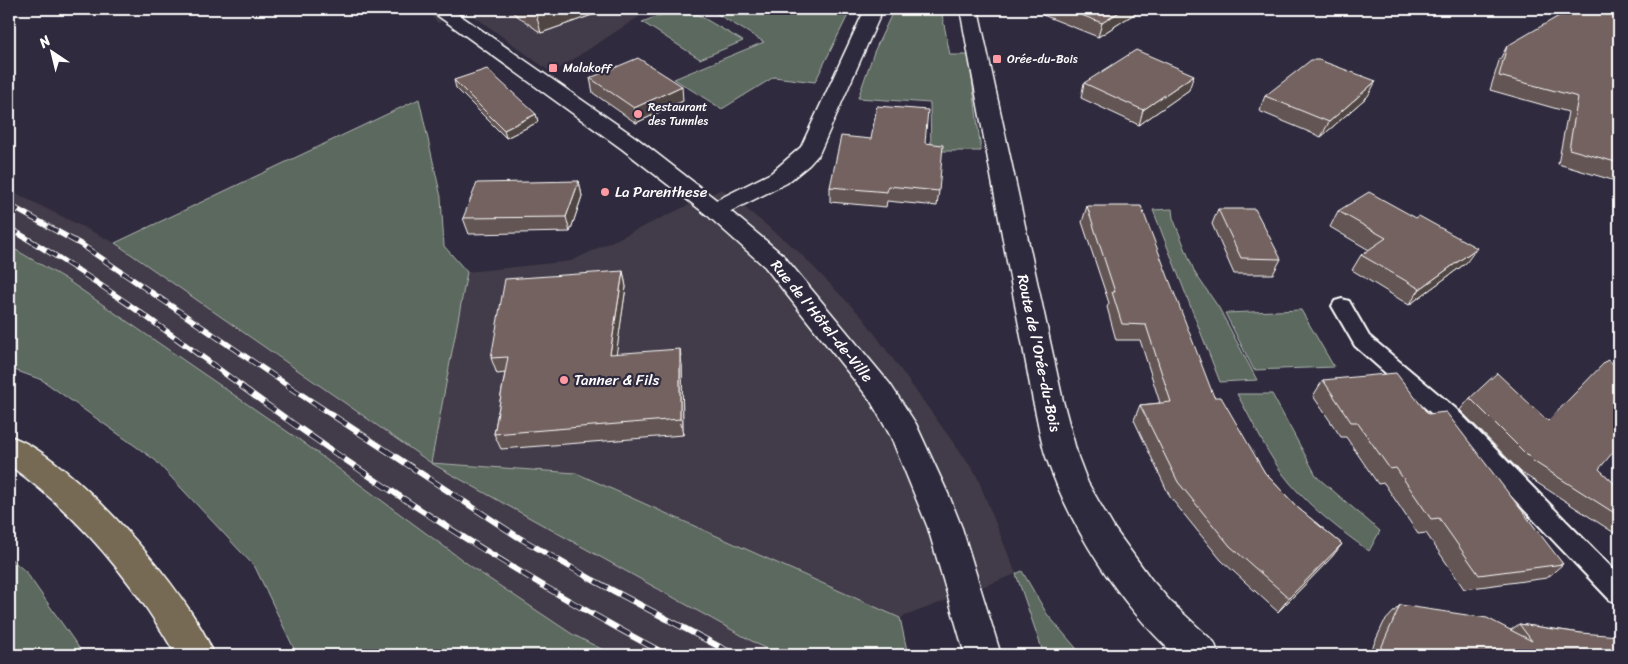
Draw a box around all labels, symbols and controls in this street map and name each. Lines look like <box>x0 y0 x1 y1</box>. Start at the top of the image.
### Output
north arrow <box>28 28 78 78</box>
text: N <box>33 29 56 55</box>
place label: Orée-du-Bois <box>1007 48 1078 70</box>
marker: Orée-du-Bois <box>991 53 1003 65</box>
place label: Malakoff <box>563 57 614 79</box>
marker: Malakoff <box>547 62 559 74</box>
place label: Restaurant des Tunnles <box>648 96 708 132</box>
marker: Restaurant des Tunnles <box>632 108 644 120</box>
place label: La Parenthese <box>615 179 708 205</box>
marker: La Parenthese <box>599 186 611 198</box>
street label: Rue de l'Hôtel-de-Ville <box>764 254 880 388</box>
street label: Route de l'Orée-du-Bois <box>1010 272 1069 435</box>
place label: Tanner & Fils <box>574 367 659 393</box>
marker: Tanner & Fils <box>558 374 570 386</box>

